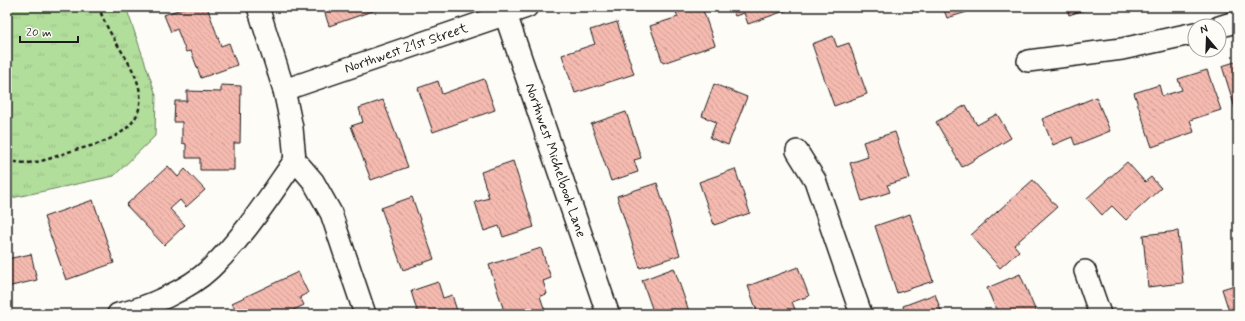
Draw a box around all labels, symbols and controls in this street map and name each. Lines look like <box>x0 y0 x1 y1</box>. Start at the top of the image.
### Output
scale bar <box>20 18 78 44</box>
north arrow <box>1187 18 1227 58</box>
street label: Northwest 21st Street <box>342 19 471 78</box>
text: N <box>1198 22 1210 37</box>
text: 20 m <box>26 25 52 41</box>
street label: Northwest Michelbook Lane <box>521 81 590 240</box>

